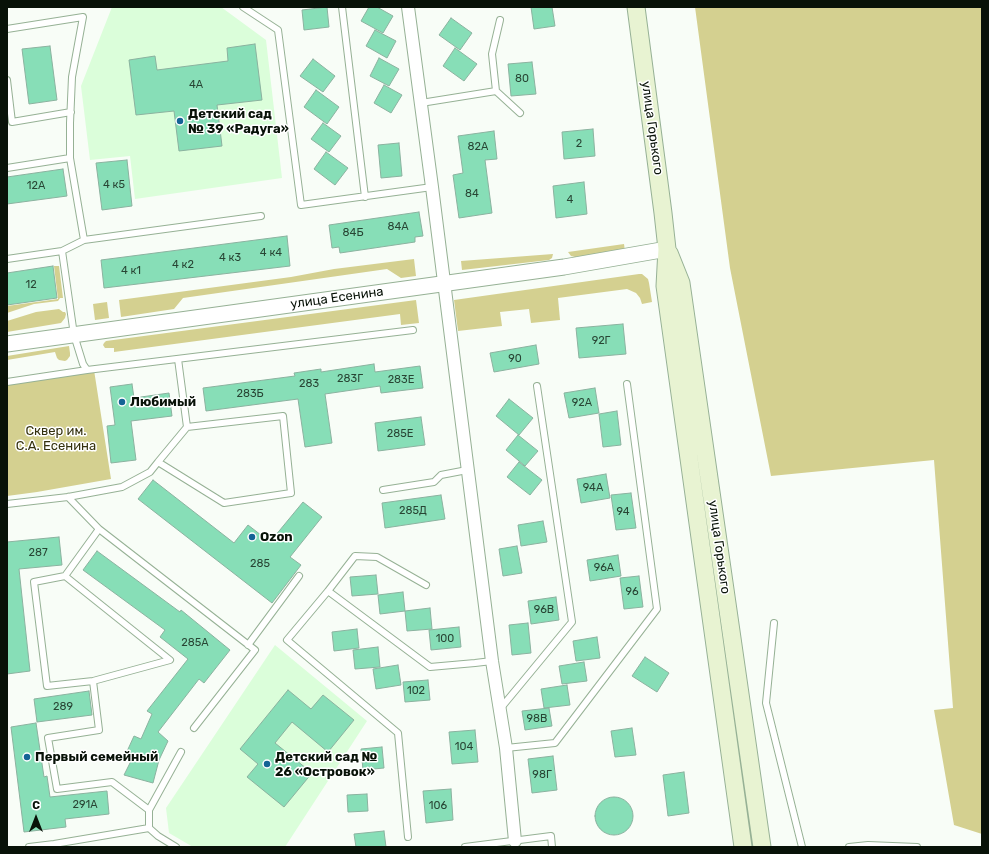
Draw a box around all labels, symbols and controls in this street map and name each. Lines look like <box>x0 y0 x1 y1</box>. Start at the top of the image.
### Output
house number: 80 <box>515 72 529 86</box>
house number: 4А <box>189 78 203 92</box>
street label: улица Горького <box>638 80 666 176</box>
place label: Детский сад № 39 «Радуга» <box>188 106 289 137</box>
marker: Детский сад № 39 «Радуга» <box>175 116 185 126</box>
house number: 2 <box>576 137 582 151</box>
house number: 82А <box>468 140 488 154</box>
house number: 4 к5 <box>103 178 125 192</box>
house number: 12А <box>27 179 45 193</box>
house number: 84 <box>465 187 479 201</box>
house number: 4 <box>567 193 573 207</box>
house number: 84А <box>387 220 409 234</box>
house number: 84Б <box>343 226 363 240</box>
house number: 4 к4 <box>260 246 282 260</box>
house number: 4 к3 <box>219 251 241 265</box>
house number: 4 к2 <box>172 258 194 272</box>
house number: 4 к1 <box>121 264 141 278</box>
house number: 12 <box>25 278 37 292</box>
street label: улица Есенина <box>289 284 385 312</box>
house number: 92Г <box>592 334 610 348</box>
house number: 90 <box>508 352 522 366</box>
house number: 283Г <box>337 372 363 386</box>
house number: 283Е <box>388 373 414 387</box>
house number: 283 <box>299 377 319 391</box>
house number: 283Б <box>236 387 264 401</box>
place label: Любимый <box>130 394 196 410</box>
house number: 92А <box>572 396 592 410</box>
marker: Любимый <box>117 397 127 407</box>
park label: Сквер им. С.А. Есенина <box>16 423 96 454</box>
house number: 285Е <box>387 427 413 441</box>
house number: 94А <box>583 481 603 495</box>
street label: улица Горького <box>705 499 733 595</box>
house number: 285Д <box>399 504 427 518</box>
house number: 94 <box>616 505 630 519</box>
place label: Ozon <box>260 529 293 545</box>
marker: Ozon <box>247 532 257 542</box>
house number: 287 <box>28 546 48 560</box>
house number: 285 <box>250 557 270 571</box>
house number: 96А <box>594 561 614 575</box>
house number: 96 <box>625 585 639 599</box>
house number: 96В <box>534 603 554 617</box>
house number: 100 <box>436 632 454 646</box>
house number: 285А <box>181 636 209 650</box>
house number: 102 <box>407 684 425 698</box>
house number: 289 <box>53 700 73 714</box>
house number: 98В <box>527 712 547 726</box>
house number: 104 <box>455 740 473 754</box>
place label: Первый семейный <box>35 749 158 765</box>
place label: Детский сад № 26 «Островок» <box>275 749 377 780</box>
marker: Первый семейный <box>22 752 32 762</box>
marker: Детский сад № 26 «Островок» <box>262 759 272 769</box>
house number: 98Г <box>532 768 552 782</box>
north arrow <box>16 798 56 838</box>
house number: 291А <box>72 798 98 812</box>
text: С <box>32 799 40 812</box>
house number: 106 <box>429 799 447 813</box>

